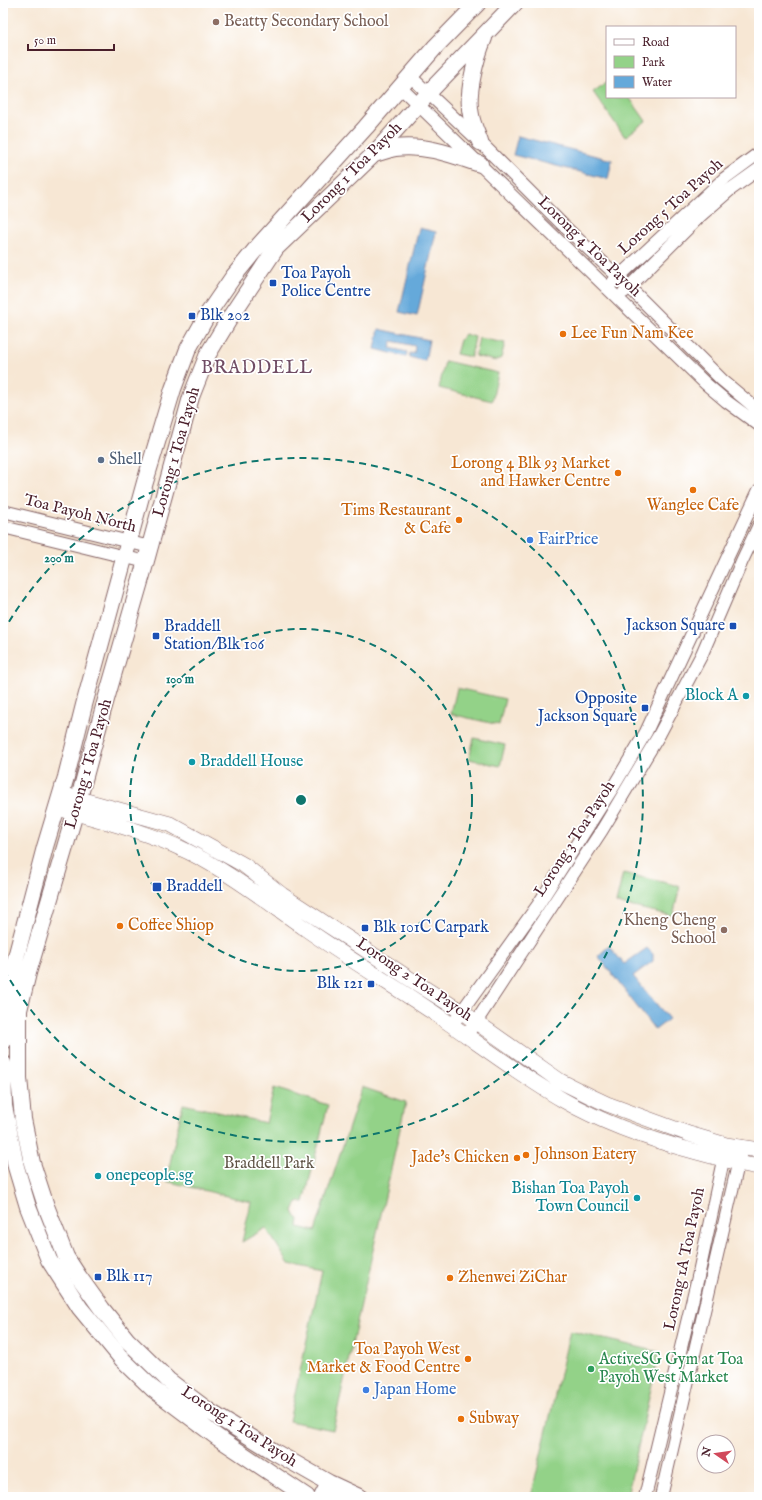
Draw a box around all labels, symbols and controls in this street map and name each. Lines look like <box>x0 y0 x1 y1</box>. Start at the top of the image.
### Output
place label: Beatty Secondary School <box>224 12 389 32</box>
marker: Beatty Secondary School <box>211 17 221 27</box>
scale bar <box>28 26 114 52</box>
legend <box>606 26 736 98</box>
text: 50 m <box>34 33 56 48</box>
text: Road <box>642 35 670 50</box>
text: Park <box>642 55 665 70</box>
text: Water <box>642 75 673 90</box>
street label: Lorong 1 Toa Payoh <box>297 118 407 228</box>
street label: Lorong 5 Toa Payoh <box>614 154 728 259</box>
street label: Lorong 4 Toa Payoh <box>533 192 645 302</box>
place label: Toa Payoh Police Centre <box>281 264 371 302</box>
marker: Toa Payoh Police Centre <box>268 278 278 288</box>
place label: Blk 202 <box>200 306 250 326</box>
marker: Blk 202 <box>187 311 197 321</box>
place label: Lee Fun Nam Kee <box>571 324 693 344</box>
marker: Lee Fun Nam Kee <box>558 329 568 339</box>
district label: BRADDELL <box>201 357 313 380</box>
street label: Lorong 1 Toa Payoh <box>149 384 205 519</box>
place label: Shell <box>109 450 142 470</box>
place label: Lorong 4 Blk 93 Market and Hawker Centre <box>451 454 611 492</box>
marker: Shell <box>96 455 106 465</box>
marker: Lorong 4 Blk 93 Market and Hawker Centre <box>613 468 623 478</box>
marker: Wanglee Cafe <box>688 485 698 495</box>
street label: Toa Payoh North <box>22 490 139 538</box>
place label: Wanglee Cafe <box>647 496 739 516</box>
place label: Tims Restaurant & Cafe <box>341 501 452 539</box>
marker: Tims Restaurant & Cafe <box>454 515 464 525</box>
place label: FairPrice <box>538 530 598 550</box>
marker: FairPrice <box>525 535 535 545</box>
text: 200 m <box>44 551 74 566</box>
place label: Jackson Square <box>624 616 725 636</box>
place label: Braddell Station/Blk 106 <box>164 617 265 655</box>
marker: Jackson Square <box>728 621 738 631</box>
marker: Braddell Station/Blk 106 <box>151 631 161 641</box>
text: 100 m <box>166 672 195 687</box>
place label: Block A <box>685 686 739 706</box>
place label: Opposite Jackson Square <box>536 689 637 727</box>
marker: Block A <box>741 691 751 701</box>
street label: Lorong 1 Toa Payoh <box>61 696 117 831</box>
marker: Opposite Jackson Square <box>640 703 650 713</box>
place label: Braddell House <box>200 752 303 772</box>
marker: Braddell House <box>187 757 197 767</box>
street label: Lorong 3 Toa Payoh <box>530 777 620 901</box>
centre of rings <box>294 793 308 807</box>
place label: Braddell <box>166 877 223 897</box>
marker: Braddell <box>151 881 163 893</box>
place label: Kheng Cheng School <box>623 911 717 949</box>
place label: Coffee Shiop <box>128 916 214 936</box>
place label: Blk 101C Carpark <box>373 918 489 938</box>
marker: Coffee Shiop <box>115 921 125 931</box>
marker: Blk 101C Carpark <box>360 923 370 933</box>
marker: Kheng Cheng School <box>719 925 729 935</box>
street label: Lorong 2 Toa Payoh <box>352 934 476 1027</box>
place label: Blk 121 <box>317 974 363 994</box>
marker: Blk 121 <box>366 979 376 989</box>
place label: Johnson Eatery <box>532 1145 637 1165</box>
place label: Jade's Chicken <box>409 1148 509 1168</box>
marker: Johnson Eatery <box>521 1150 531 1160</box>
marker: Jade's Chicken <box>512 1153 522 1163</box>
park label: Braddell Park <box>224 1154 315 1174</box>
place label: onepeople.sg <box>106 1166 193 1186</box>
marker: onepeople.sg <box>93 1171 103 1181</box>
place label: Bishan Toa Payoh Town Council <box>511 1179 630 1217</box>
street label: Lorong 1A Toa Payoh <box>660 1185 710 1332</box>
marker: Bishan Toa Payoh Town Council <box>632 1193 642 1203</box>
place label: Blk 117 <box>106 1267 152 1287</box>
place label: Zhenwei ZiChar <box>458 1268 567 1288</box>
marker: Blk 117 <box>93 1272 103 1282</box>
marker: Zhenwei ZiChar <box>445 1273 455 1283</box>
place label: Toa Payoh West Market & Food Centre <box>307 1340 461 1378</box>
place label: ActiveSG Gym at Toa Payoh West Market <box>598 1350 743 1388</box>
marker: Toa Payoh West Market & Food Centre <box>463 1354 473 1364</box>
marker: ActiveSG Gym at Toa Payoh West Market <box>586 1364 596 1374</box>
place label: Japan Home <box>372 1380 456 1400</box>
street label: Lorong 1 Toa Payoh <box>177 1382 301 1472</box>
marker: Japan Home <box>361 1385 371 1395</box>
place label: Subway <box>469 1409 519 1429</box>
marker: Subway <box>456 1414 466 1424</box>
north arrow <box>696 1434 736 1474</box>
text: N <box>699 1445 715 1459</box>

